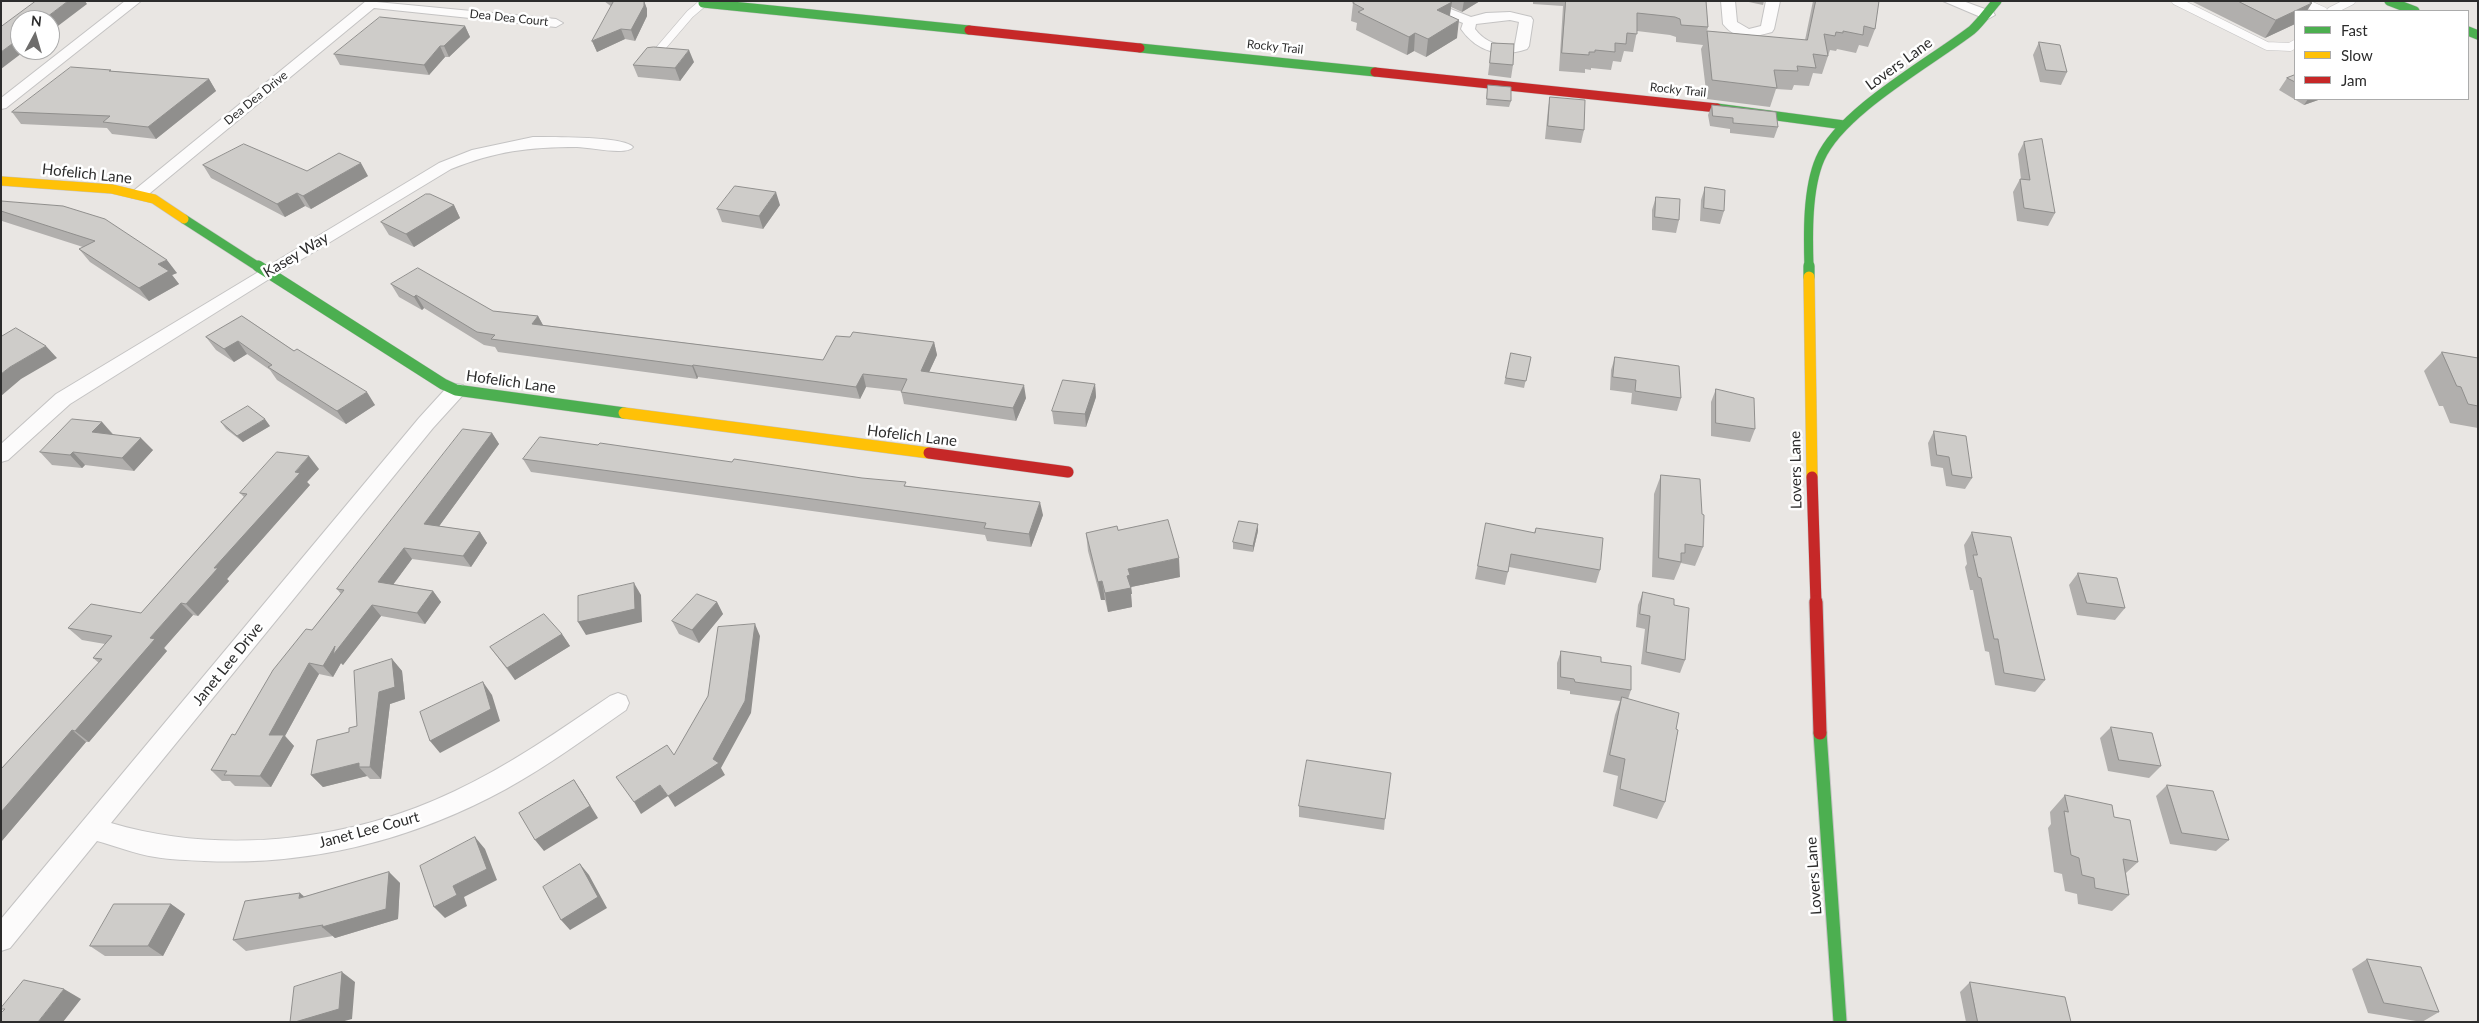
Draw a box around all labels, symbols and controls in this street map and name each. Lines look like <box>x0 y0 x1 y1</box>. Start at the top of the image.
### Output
street label: Dea Dea Court <box>469 7 549 29</box>
north arrow <box>10 10 60 60</box>
legend <box>2294 10 2469 100</box>
text: N <box>30 12 43 30</box>
text: Fast <box>2341 21 2368 39</box>
street label: Lovers Lane <box>1862 34 1936 94</box>
street label: Rocky Trail <box>1246 37 1304 57</box>
text: Slow <box>2341 46 2373 64</box>
street label: Dea Dea Drive <box>221 68 291 128</box>
text: Jam <box>2341 71 2367 89</box>
street label: Rocky Trail <box>1649 80 1707 100</box>
street label: Hofelich Lane <box>41 160 133 188</box>
street label: Kasey Way <box>260 229 332 281</box>
street label: Hofelich Lane <box>465 367 557 397</box>
street label: Hofelich Lane <box>866 422 958 450</box>
street label: Lovers Lane <box>1786 431 1806 509</box>
street label: Janet Lee Drive <box>189 619 267 709</box>
street label: Janet Lee Court <box>317 808 421 852</box>
street label: Lovers Lane <box>1802 836 1826 916</box>

